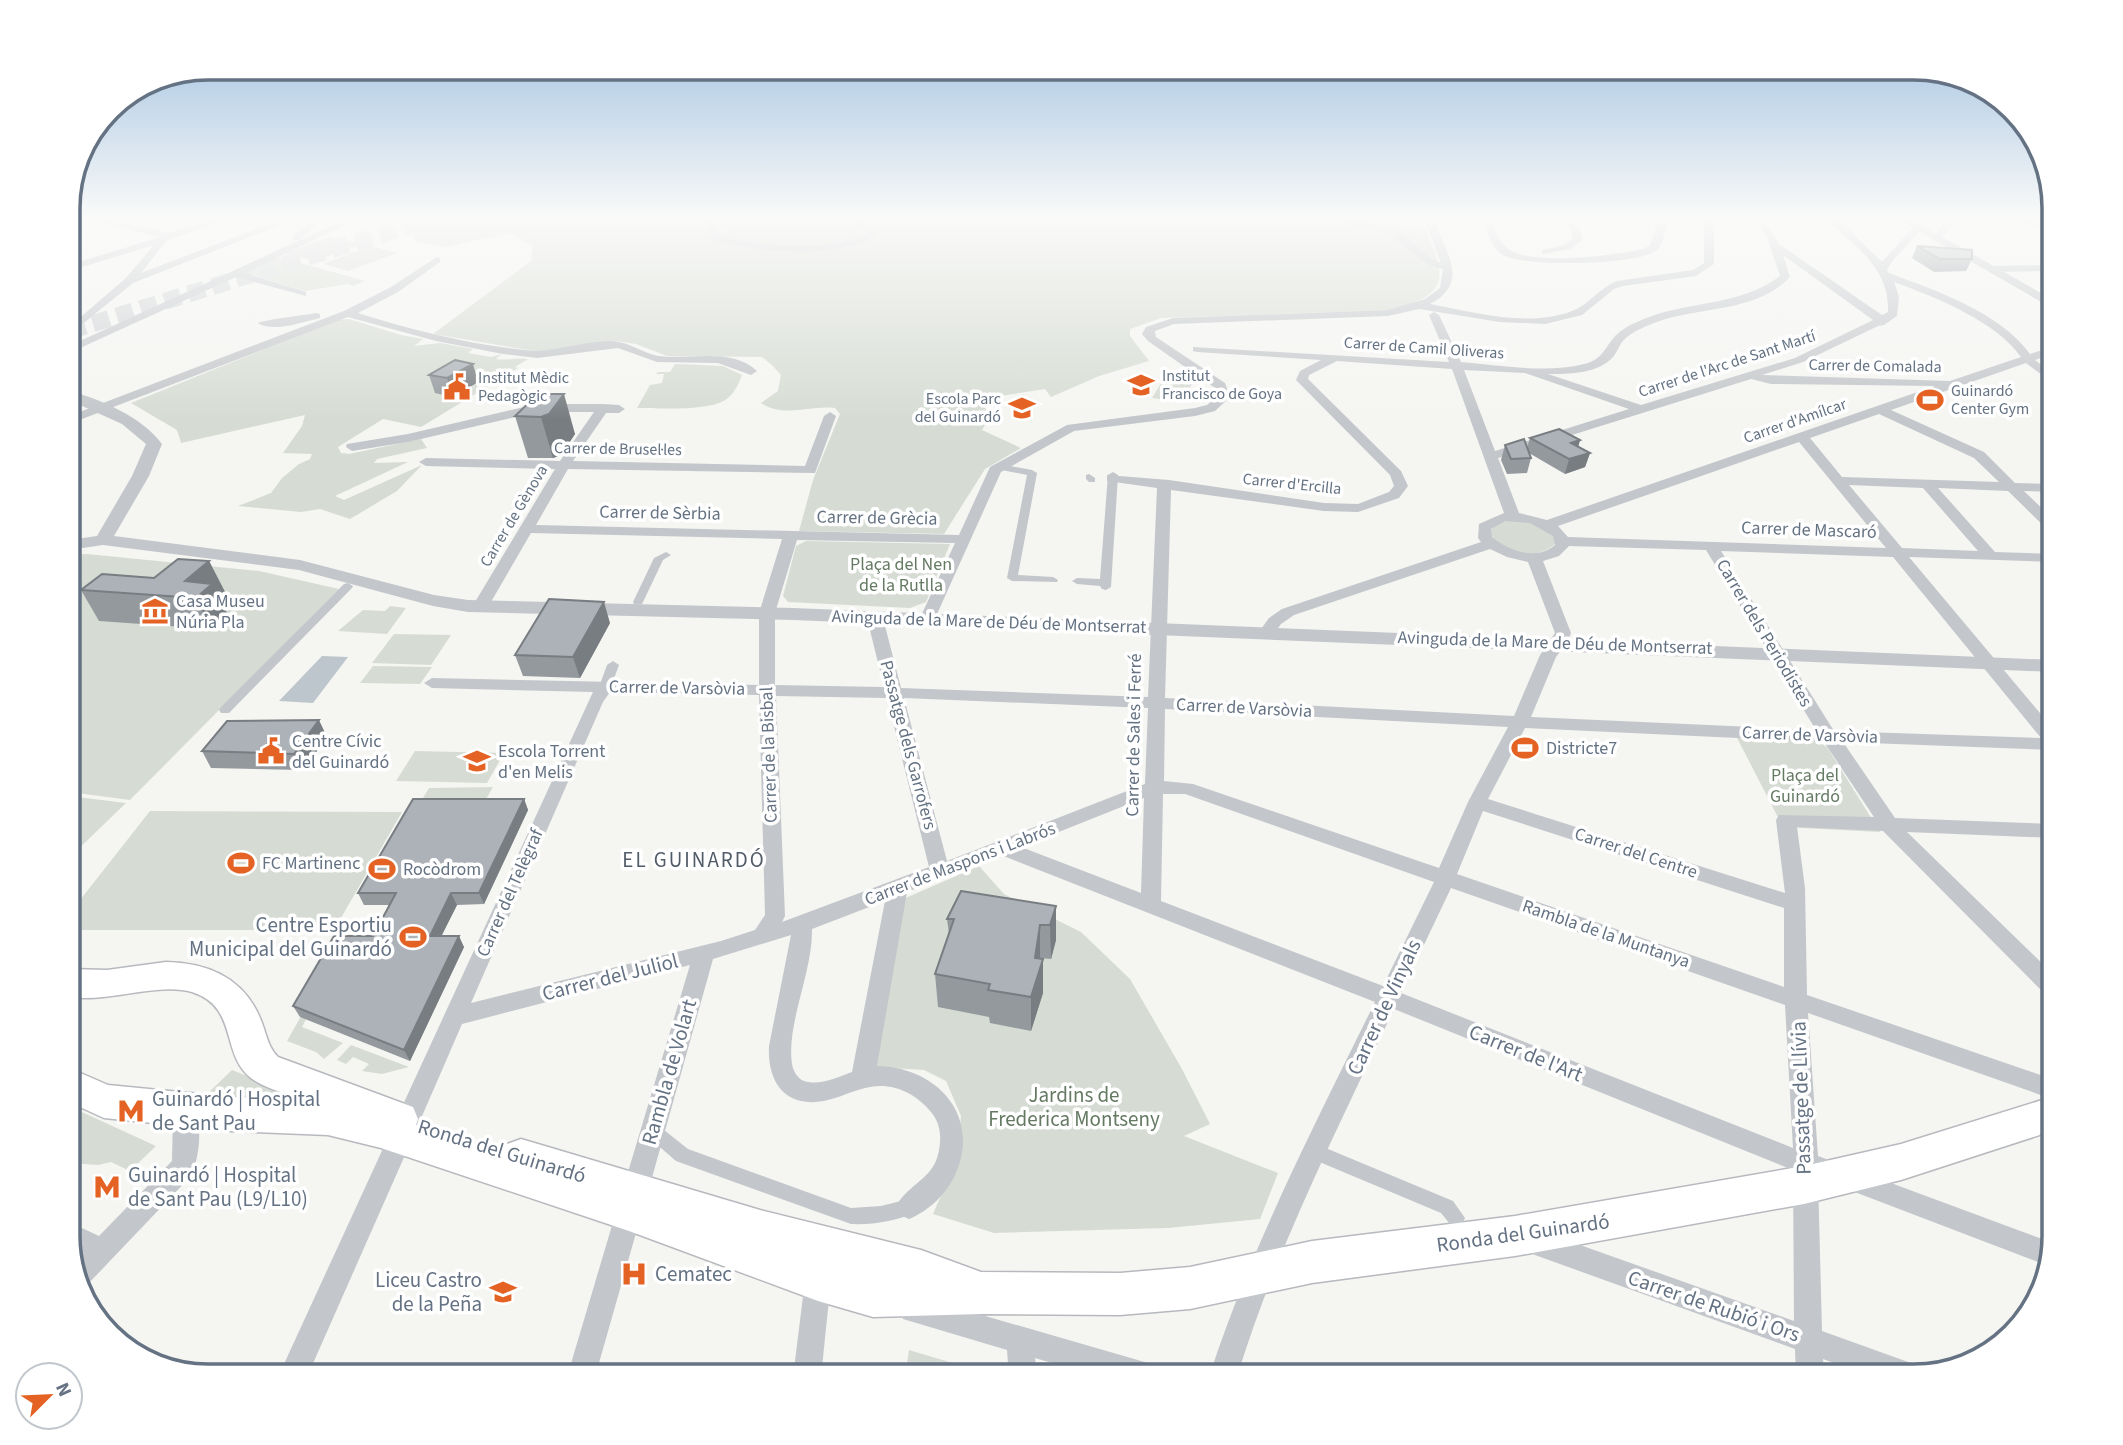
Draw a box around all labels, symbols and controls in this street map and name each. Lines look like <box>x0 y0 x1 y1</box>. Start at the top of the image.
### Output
street label: Carrer de l'Arc de Sant Martí <box>1636 325 1819 403</box>
street label: Carrer de Camil Oliveras <box>1343 331 1505 365</box>
street label: Carrer de Comalada <box>1808 354 1942 378</box>
place label: Institut Francisco de Goya <box>1162 365 1282 405</box>
place label: Institut Mèdic Pedagògic <box>478 367 569 407</box>
school or university icon: Institut Francisco de Goya <box>1126 370 1156 400</box>
public building icon: Institut Mèdic Pedagògic <box>442 372 472 402</box>
place label: Guinardó Center Gym <box>1951 380 2029 420</box>
sports icon: Guinardó Center Gym <box>1915 385 1945 415</box>
place label: Escola Parc del Guinardó <box>915 388 1001 428</box>
school or university icon: Escola Parc del Guinardó <box>1007 393 1037 423</box>
street label: Carrer d'Amílcar <box>1741 393 1850 449</box>
street label: Carrer de Brusel·les <box>554 437 682 461</box>
street label: Carrer de Gènova <box>475 461 553 571</box>
street label: Carrer d'Ercilla <box>1242 468 1342 500</box>
street label: Carrer de Sèrbia <box>599 499 721 527</box>
street label: Carrer de Grècia <box>816 504 938 532</box>
street label: Carrer de Mascaró <box>1741 515 1877 545</box>
park label: Plaça del Nen de la Rutlla <box>850 552 952 598</box>
street label: Carrer dels Periodistes <box>1710 555 1818 711</box>
place label: Casa Museu Núria Pla <box>176 589 265 635</box>
museum icon: Casa Museu Núria Pla <box>140 596 170 626</box>
street label: Avinguda de la Mare de Déu de Montserrat <box>831 604 1147 640</box>
street label: Avinguda de la Mare de Déu de Montserrat <box>1397 625 1713 661</box>
street label: Carrer de Sales i Ferré <box>1120 653 1148 817</box>
street label: Passatge dels Garrofers <box>873 658 943 832</box>
street label: Carrer de Varsòvia <box>609 674 745 702</box>
street label: Carrer de la Bisbal <box>754 687 784 823</box>
street label: Carrer de Varsòvia <box>1175 692 1313 724</box>
street label: Carrer de Varsòvia <box>1741 720 1879 750</box>
place label: Centre Cívic del Guinardó <box>292 729 389 775</box>
sports icon: Districte7 <box>1510 733 1540 763</box>
public building icon: Centre Cívic del Guinardó <box>256 736 286 766</box>
place label: Districte7 <box>1546 736 1617 761</box>
place label: Escola Torrent d'en Melis <box>498 739 605 785</box>
school or university icon: Escola Torrent d'en Melis <box>462 746 492 776</box>
park label: Plaça del Guinardó <box>1770 763 1840 809</box>
street label: Carrer de Maspons i Labrós <box>861 816 1059 912</box>
street label: Carrer del Centre <box>1571 821 1701 885</box>
street label: Carrer del Telègraf <box>471 824 550 961</box>
district label: EL GUINARDÓ <box>622 845 766 875</box>
sports icon: FC Martinenc <box>226 848 256 878</box>
place label: FC Martinenc <box>262 851 360 876</box>
sports icon: Rocòdrom <box>367 854 397 884</box>
place label: Rocòdrom <box>403 857 481 882</box>
street label: Rambla de la Muntanya <box>1519 894 1693 974</box>
place label: Centre Esportiu Municipal del Guinardó <box>189 910 392 964</box>
sports icon: Centre Esportiu Municipal del Guinardó <box>398 922 428 952</box>
street label: Carrer de Vinyals <box>1339 934 1429 1080</box>
street label: Carrer del Juliol <box>539 946 681 1008</box>
street label: Rambla de Volart <box>634 996 704 1148</box>
street label: Carrer de l'Art <box>1465 1017 1587 1089</box>
street label: Passatge de Llívia <box>1783 1021 1819 1175</box>
park label: Jardins de Frederica Montseny <box>988 1080 1160 1134</box>
place label: Guinardó | Hospital de Sant Pau <box>152 1084 320 1138</box>
metro station icon: Guinardó | Hospital de Sant Pau <box>116 1096 146 1126</box>
street label: Ronda del Guinardó <box>414 1111 590 1191</box>
place label: Guinardó | Hospital de Sant Pau (L9/L10) <box>128 1160 308 1214</box>
metro station icon: Guinardó | Hospital de Sant Pau (L9/L10) <box>92 1172 122 1202</box>
street label: Ronda del Guinardó <box>1435 1206 1611 1260</box>
hospital icon: Cematec <box>619 1259 649 1289</box>
place label: Cematec <box>655 1259 732 1289</box>
street label: Carrer de Rubió i Ors <box>1624 1262 1804 1350</box>
place label: Liceu Castro de la Peña <box>375 1265 482 1319</box>
school or university icon: Liceu Castro de la Peña <box>488 1277 518 1307</box>
north arrow <box>14 1361 84 1431</box>
text: N <box>48 1378 78 1401</box>

